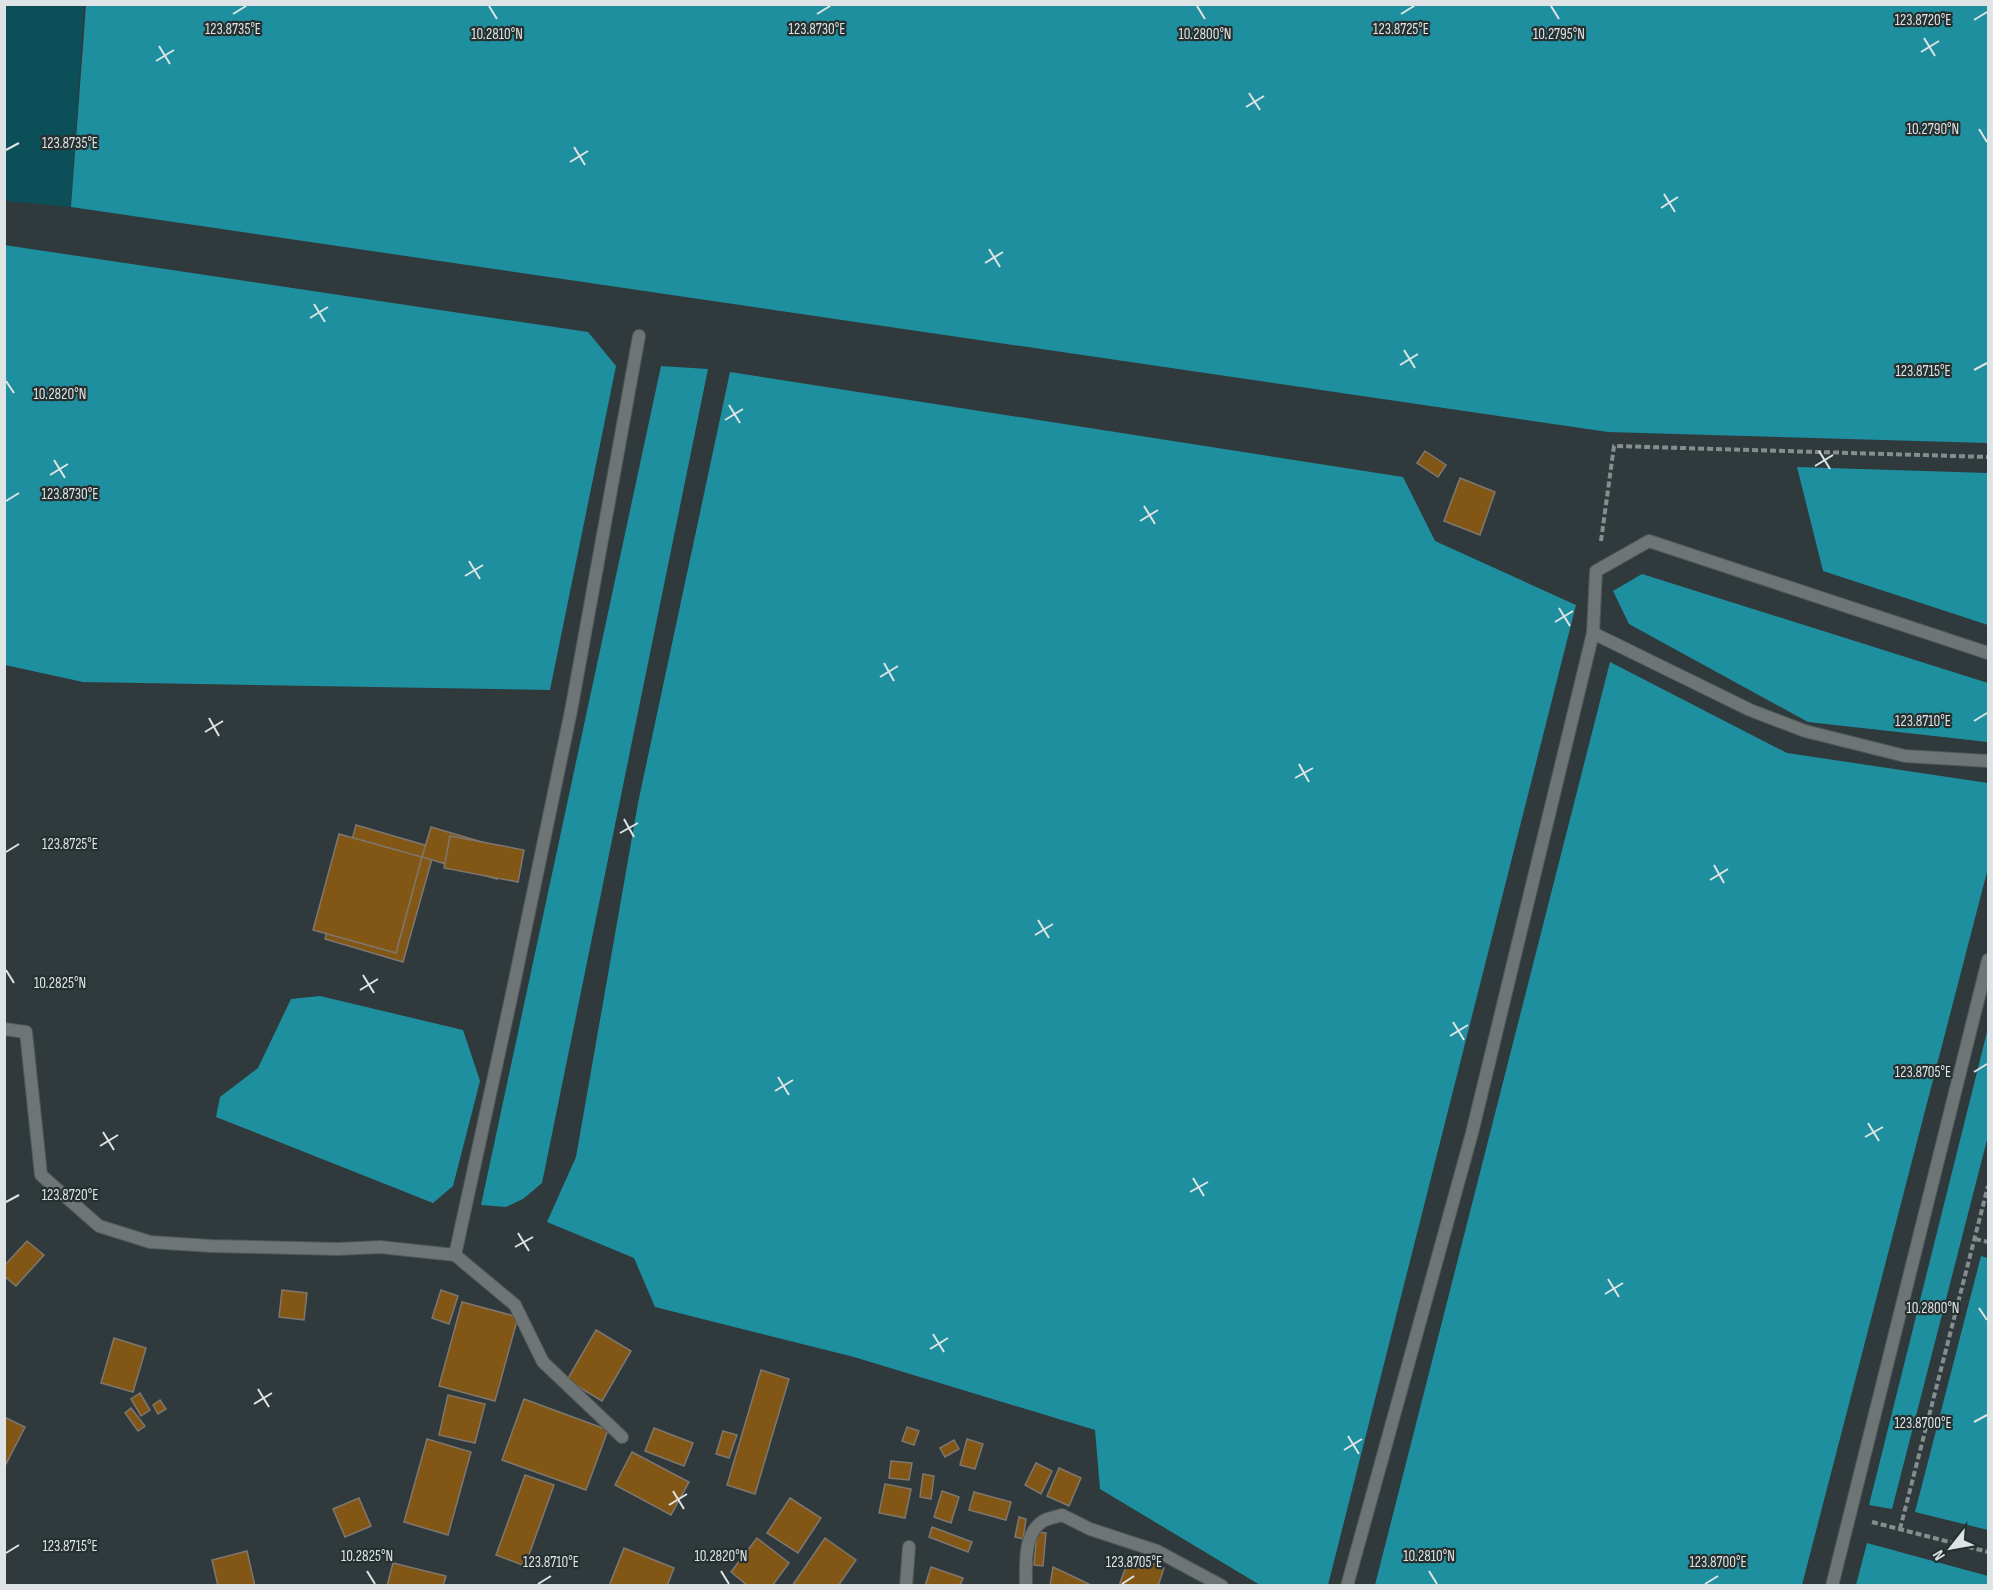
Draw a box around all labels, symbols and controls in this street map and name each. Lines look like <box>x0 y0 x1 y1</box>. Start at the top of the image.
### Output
text: 123.8720°E <box>1895 11 1951 30</box>
text: 123.8735°E <box>205 20 261 39</box>
text: 123.8730°E <box>789 20 845 39</box>
text: 123.8725°E <box>1373 20 1429 39</box>
text: 10.2810°N <box>471 25 523 44</box>
text: 10.2800°N <box>1178 25 1232 44</box>
text: 10.2795°N <box>1533 25 1585 44</box>
text: 10.2790°N <box>1907 120 1959 139</box>
text: 123.8735°E <box>42 134 98 153</box>
text: 123.8715°E <box>1895 362 1951 381</box>
text: 10.2820°N <box>34 385 86 404</box>
text: 123.8730°E <box>42 485 98 504</box>
text: 123.8710°E <box>1895 712 1951 731</box>
text: 123.8725°E <box>42 835 98 854</box>
text: 10.2825°N <box>34 974 86 993</box>
text: 123.8705°E <box>1895 1063 1951 1082</box>
text: 123.8720°E <box>42 1186 98 1205</box>
text: 10.2800°N <box>1906 1299 1960 1318</box>
text: 123.8700°E <box>1894 1414 1952 1433</box>
north arrow <box>1921 1518 1981 1578</box>
text: 123.8715°E <box>42 1537 98 1556</box>
text: N <box>1929 1546 1950 1564</box>
text: 10.2825°N <box>341 1547 393 1566</box>
text: 10.2820°N <box>695 1547 747 1566</box>
text: 10.2810°N <box>1403 1547 1455 1566</box>
text: 123.8710°E <box>523 1553 579 1572</box>
text: 123.8705°E <box>1106 1553 1162 1572</box>
text: 123.8700°E <box>1689 1553 1747 1572</box>

